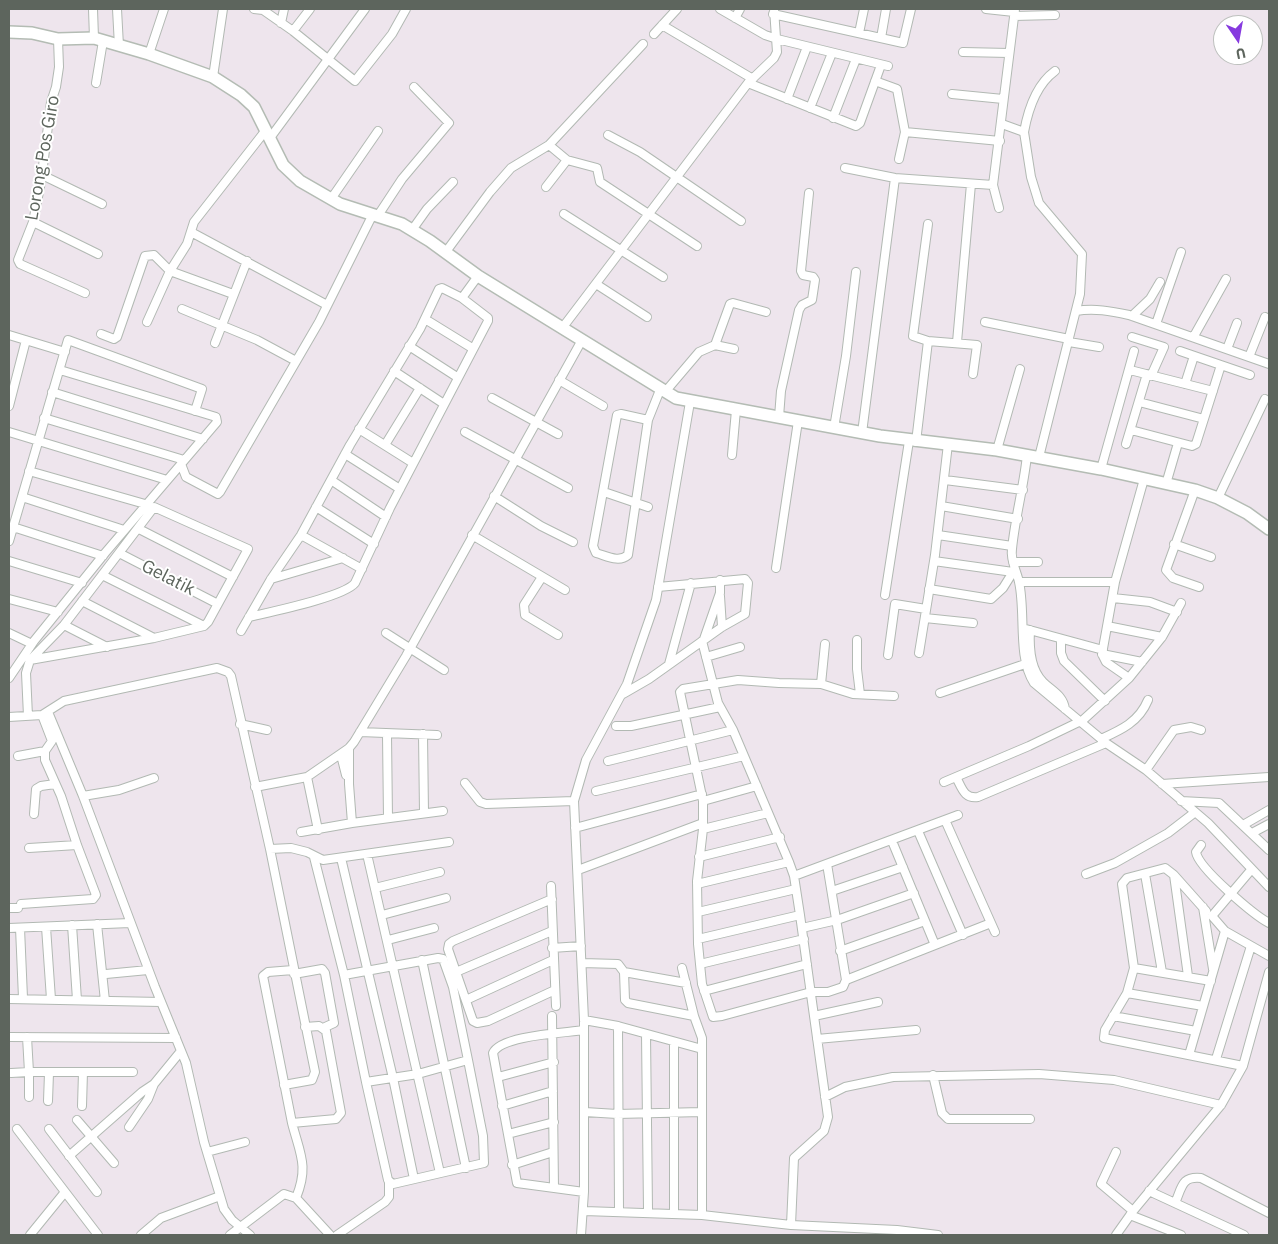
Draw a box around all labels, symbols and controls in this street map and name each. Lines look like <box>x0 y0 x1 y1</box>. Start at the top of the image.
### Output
north arrow <box>1213 15 1263 65</box>
text: U <box>1234 44 1248 64</box>
street label: Lorong Pos Giro <box>21 94 65 222</box>
street label: Gelatik <box>138 555 198 601</box>

